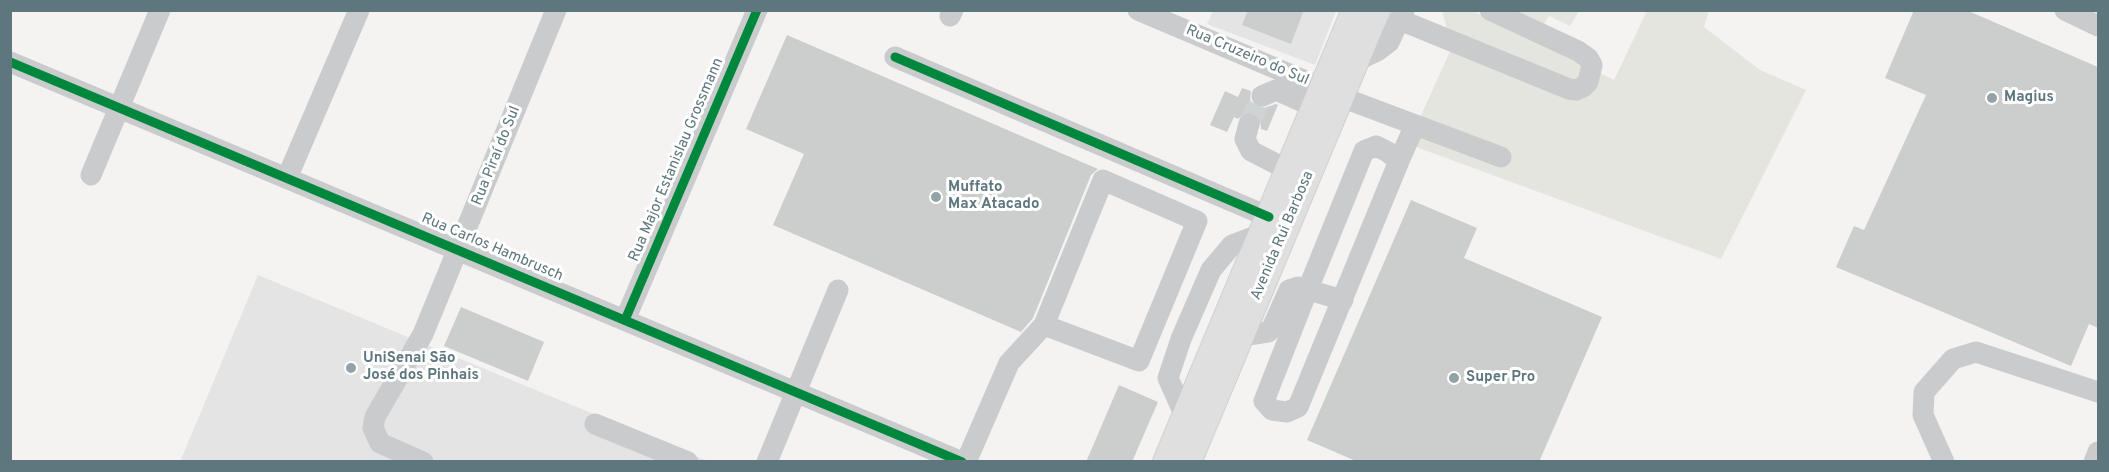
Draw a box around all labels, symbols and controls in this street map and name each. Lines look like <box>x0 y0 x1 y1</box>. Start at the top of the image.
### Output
street label: Rua Cruzeiro do Sul <box>1183 22 1311 90</box>
street label: Rua Major Estanislau Grossmann <box>626 55 728 265</box>
place label: Magius <box>2004 89 2054 107</box>
marker: Magius <box>1985 91 1999 105</box>
street label: Rua Piraí do Sul <box>469 104 525 208</box>
street label: Avenida Rui Barbosa <box>1248 169 1318 303</box>
place label: Muffato Max Atacado <box>948 179 1039 214</box>
marker: Muffato Max Atacado <box>929 190 943 204</box>
street label: Rua Carlos Hambrusch <box>418 210 566 286</box>
place label: UniSenai São José dos Pinhais <box>363 350 479 385</box>
marker: UniSenai São José dos Pinhais <box>344 361 358 375</box>
place label: Super Pro <box>1466 369 1535 387</box>
marker: Super Pro <box>1447 371 1461 385</box>

